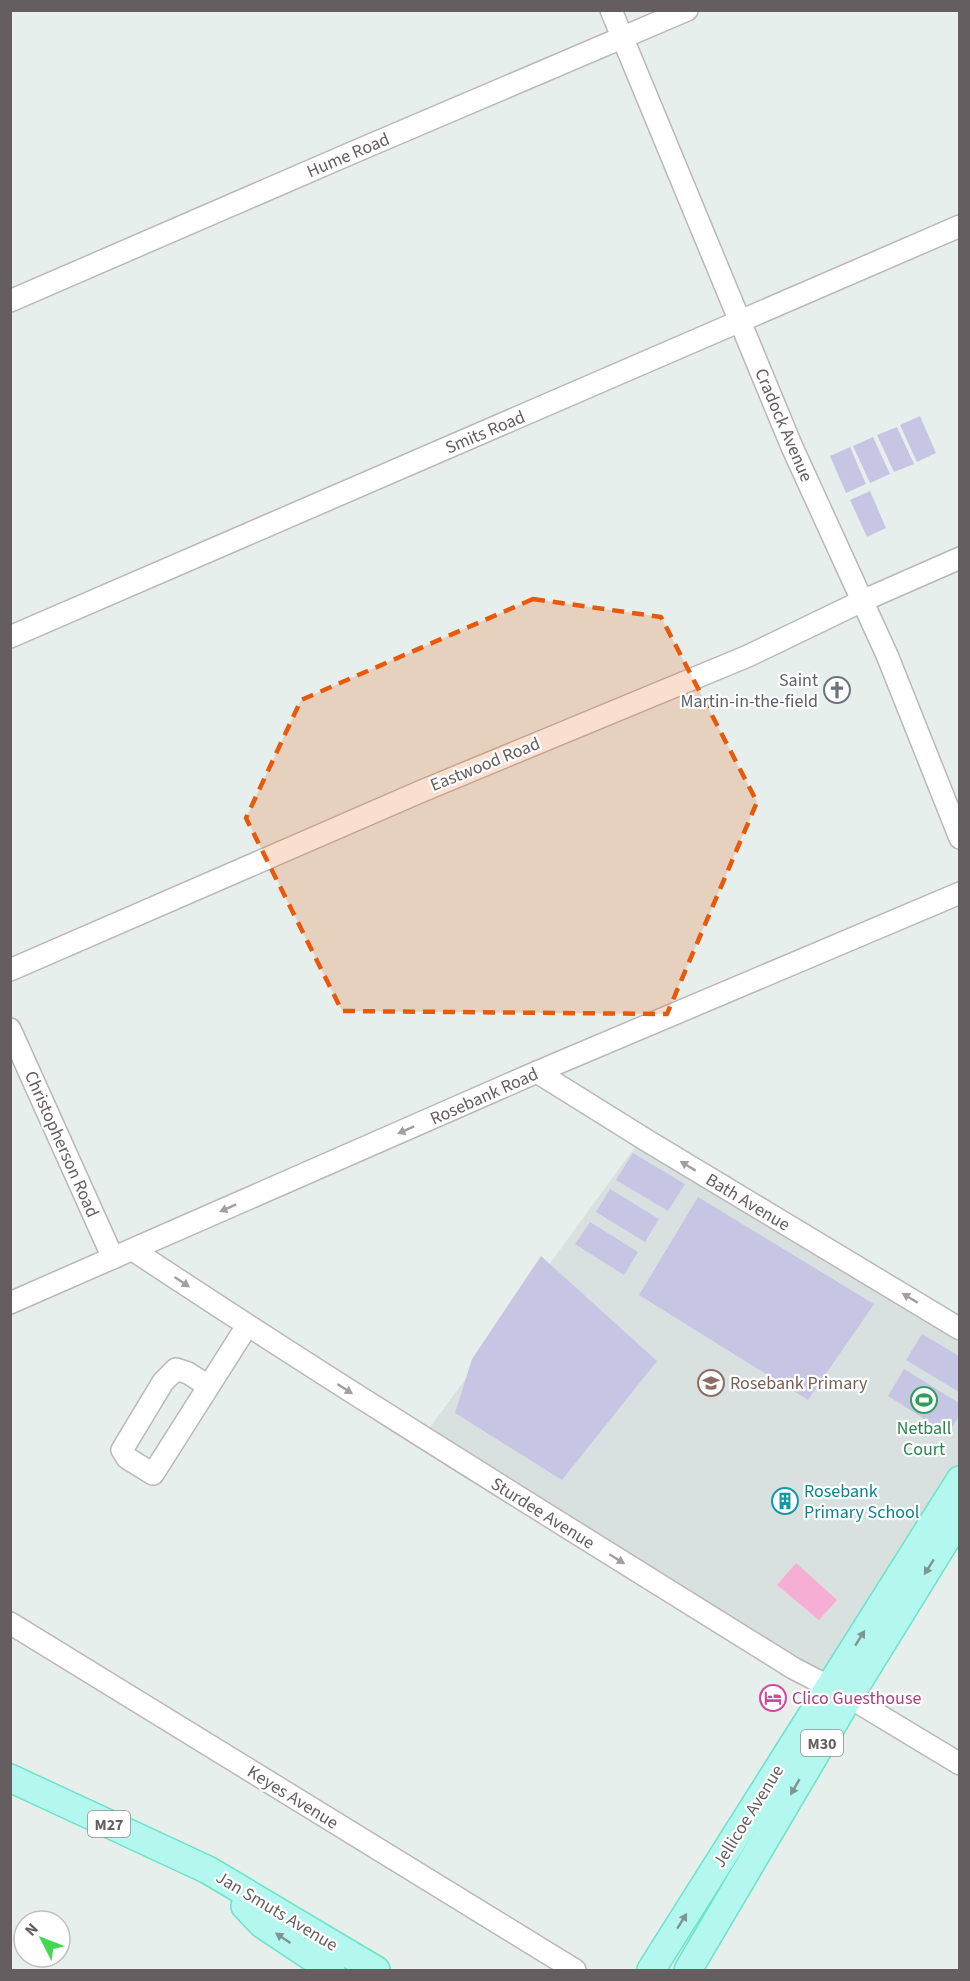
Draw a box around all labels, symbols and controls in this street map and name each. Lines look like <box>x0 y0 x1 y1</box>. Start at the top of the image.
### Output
street label: Hume Road <box>303 127 393 184</box>
street label: Cradock Avenue <box>748 365 819 486</box>
street label: Smits Road <box>441 404 529 461</box>
place label: Saint Martin-in-the-field <box>680 668 818 714</box>
church icon: Saint Martin-in-the-field <box>822 675 852 705</box>
street label: Eastwood Road <box>427 731 544 798</box>
street label: Rosebank Road <box>426 1061 542 1131</box>
street label: Christopherson Road <box>18 1067 105 1221</box>
one-way arrow <box>398 1125 415 1134</box>
one-way arrow <box>680 1160 696 1171</box>
street label: Bath Avenue <box>701 1167 795 1237</box>
one-way arrow <box>219 1204 237 1213</box>
one-way arrow <box>174 1276 190 1287</box>
one-way arrow <box>902 1292 918 1303</box>
school or university icon: Rosebank Primary <box>696 1368 726 1398</box>
place label: Rosebank Primary <box>730 1371 868 1396</box>
one-way arrow <box>337 1383 354 1394</box>
sports icon: Netball Court <box>909 1385 939 1415</box>
place label: Netball Court <box>897 1416 951 1462</box>
street label: Sturdee Avenue <box>486 1472 599 1555</box>
place label: Rosebank Primary School <box>804 1479 919 1525</box>
building icon: Rosebank Primary School <box>770 1486 800 1516</box>
one-way arrow <box>609 1553 626 1564</box>
one-way arrow <box>923 1559 934 1575</box>
one-way arrow <box>854 1629 865 1646</box>
hotel icon: Clico Guesthouse <box>758 1683 788 1713</box>
place label: Clico Guesthouse <box>792 1686 921 1711</box>
road number: M30 <box>801 1730 843 1756</box>
street label: Keyes Avenue <box>242 1759 343 1835</box>
street label: Jellicoe Avenue <box>707 1760 790 1872</box>
one-way arrow <box>790 1779 801 1795</box>
road number: M27 <box>88 1811 130 1837</box>
street label: Jan Smuts Avenue <box>211 1865 342 1958</box>
north arrow <box>12 1909 72 1969</box>
one-way arrow <box>676 1913 687 1929</box>
text: N <box>20 1918 43 1941</box>
one-way arrow <box>275 1933 291 1944</box>

